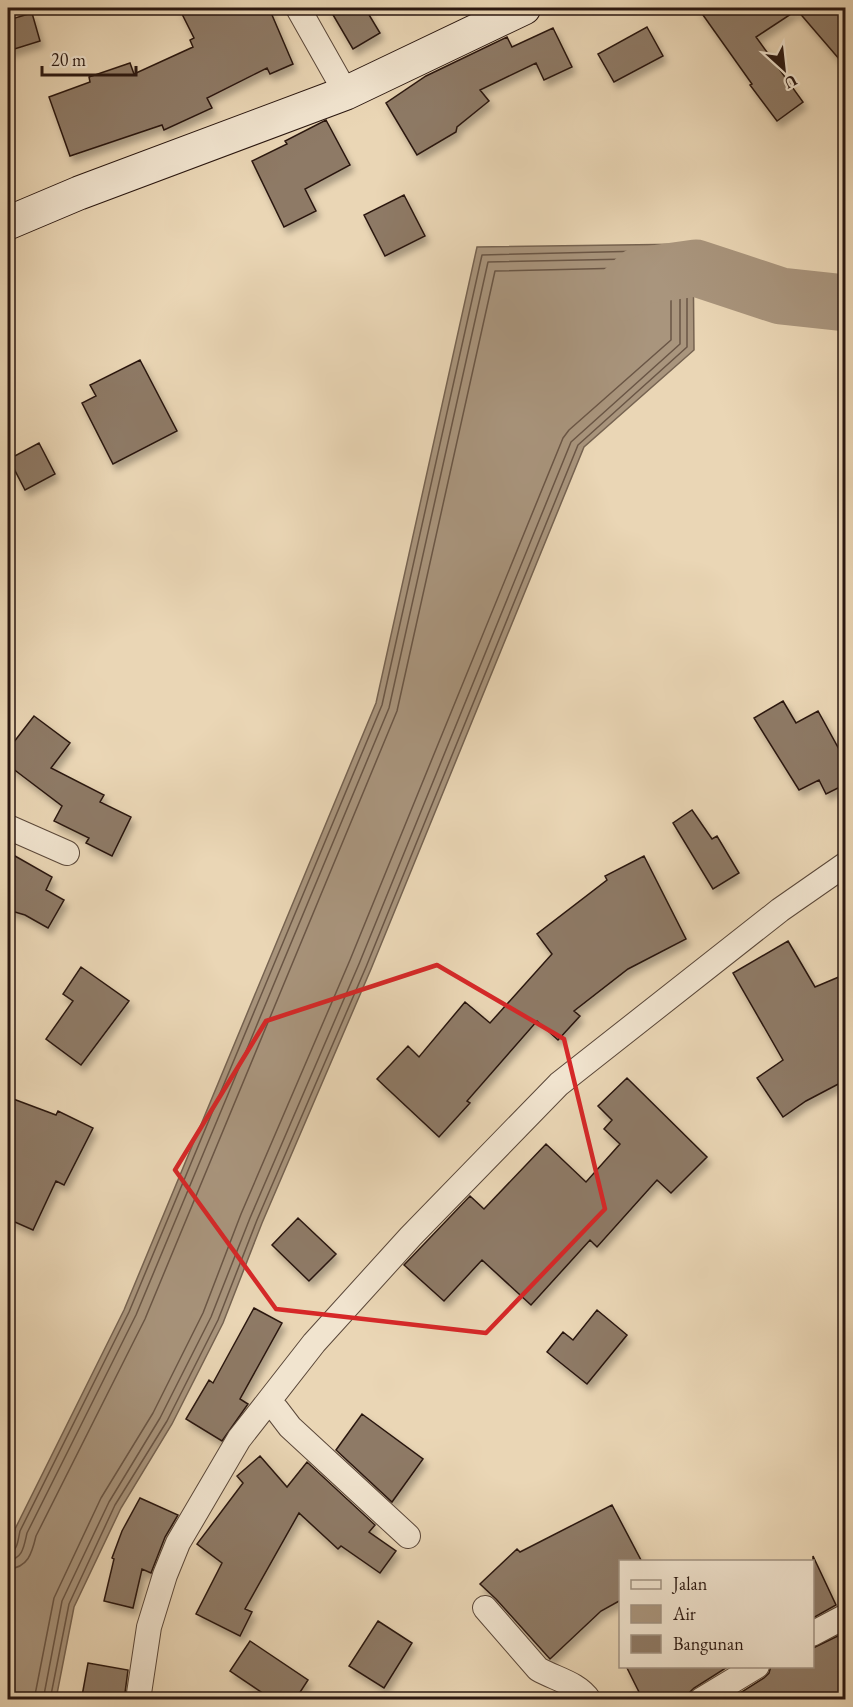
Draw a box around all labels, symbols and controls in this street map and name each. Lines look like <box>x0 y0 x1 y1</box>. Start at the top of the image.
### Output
scale bar <box>42 39 136 77</box>
north arrow <box>754 39 814 99</box>
text: 20 m <box>51 48 86 71</box>
text: U <box>780 70 801 94</box>
legend <box>619 1560 814 1668</box>
text: Jalan <box>671 1572 708 1595</box>
text: Air <box>672 1602 696 1625</box>
text: Bangunan <box>673 1632 744 1655</box>

